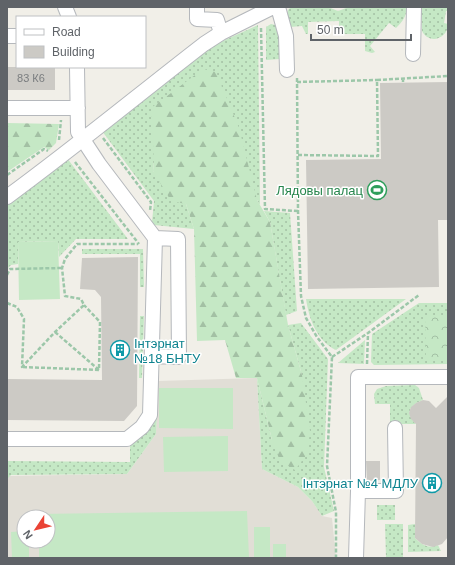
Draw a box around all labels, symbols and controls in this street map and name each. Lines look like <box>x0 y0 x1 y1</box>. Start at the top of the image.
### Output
legend <box>16 16 146 68</box>
scale bar <box>311 16 411 42</box>
text: 50 m <box>317 23 344 37</box>
text: Road <box>52 25 81 39</box>
text: Building <box>52 45 95 59</box>
house number: 83 К6 <box>17 72 45 84</box>
sports icon: Лядовы палац <box>366 179 388 201</box>
place label: Лядовы палац <box>276 183 364 198</box>
place label: Інтэрнат №18 БНТУ <box>134 336 201 366</box>
building icon: Інтэрнат №18 БНТУ <box>109 339 131 361</box>
building icon: Інтэрнат №4 МДЛУ <box>421 472 443 494</box>
place label: Інтэрнат №4 МДЛУ <box>302 476 419 491</box>
north arrow <box>16 509 56 549</box>
text: N <box>21 528 35 541</box>

